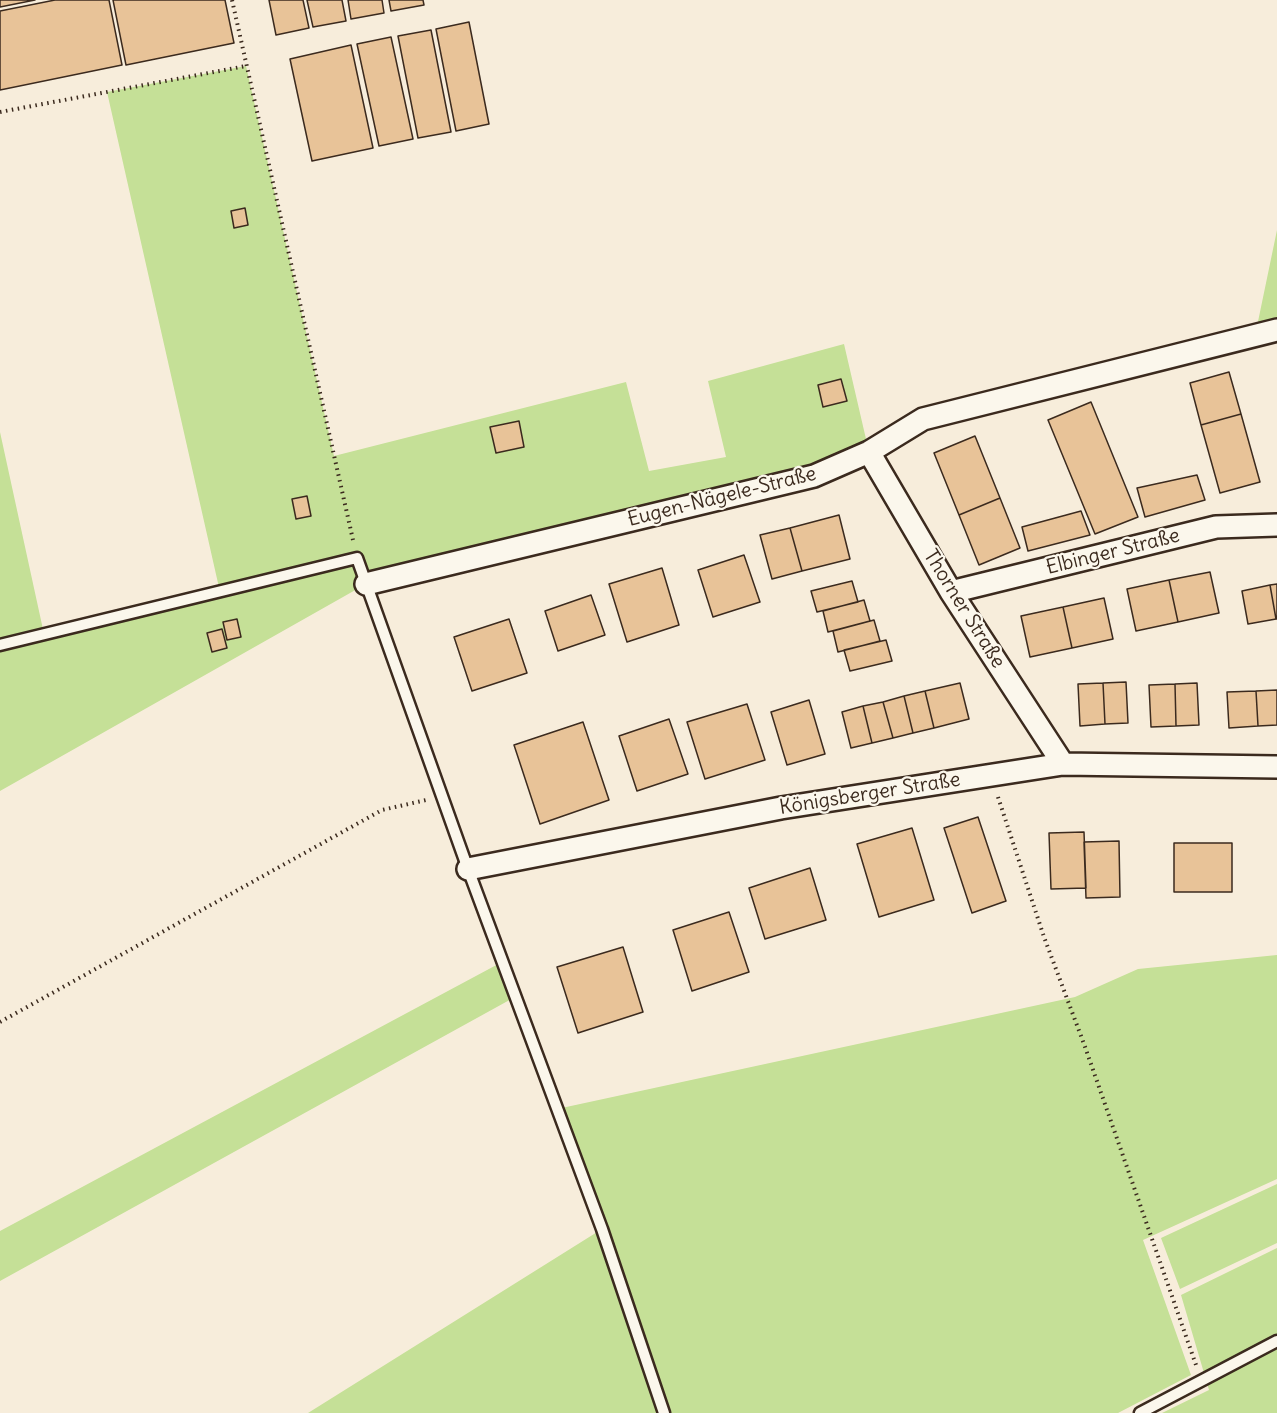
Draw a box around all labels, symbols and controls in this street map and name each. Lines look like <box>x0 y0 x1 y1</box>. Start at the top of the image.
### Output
street label: Eugen-Nägele-Straße <box>625 462 819 532</box>
street label: Elbinger Straße <box>1044 524 1182 580</box>
street label: Thorner Straße <box>918 545 1010 673</box>
street label: Königsberger Straße <box>778 768 962 820</box>

